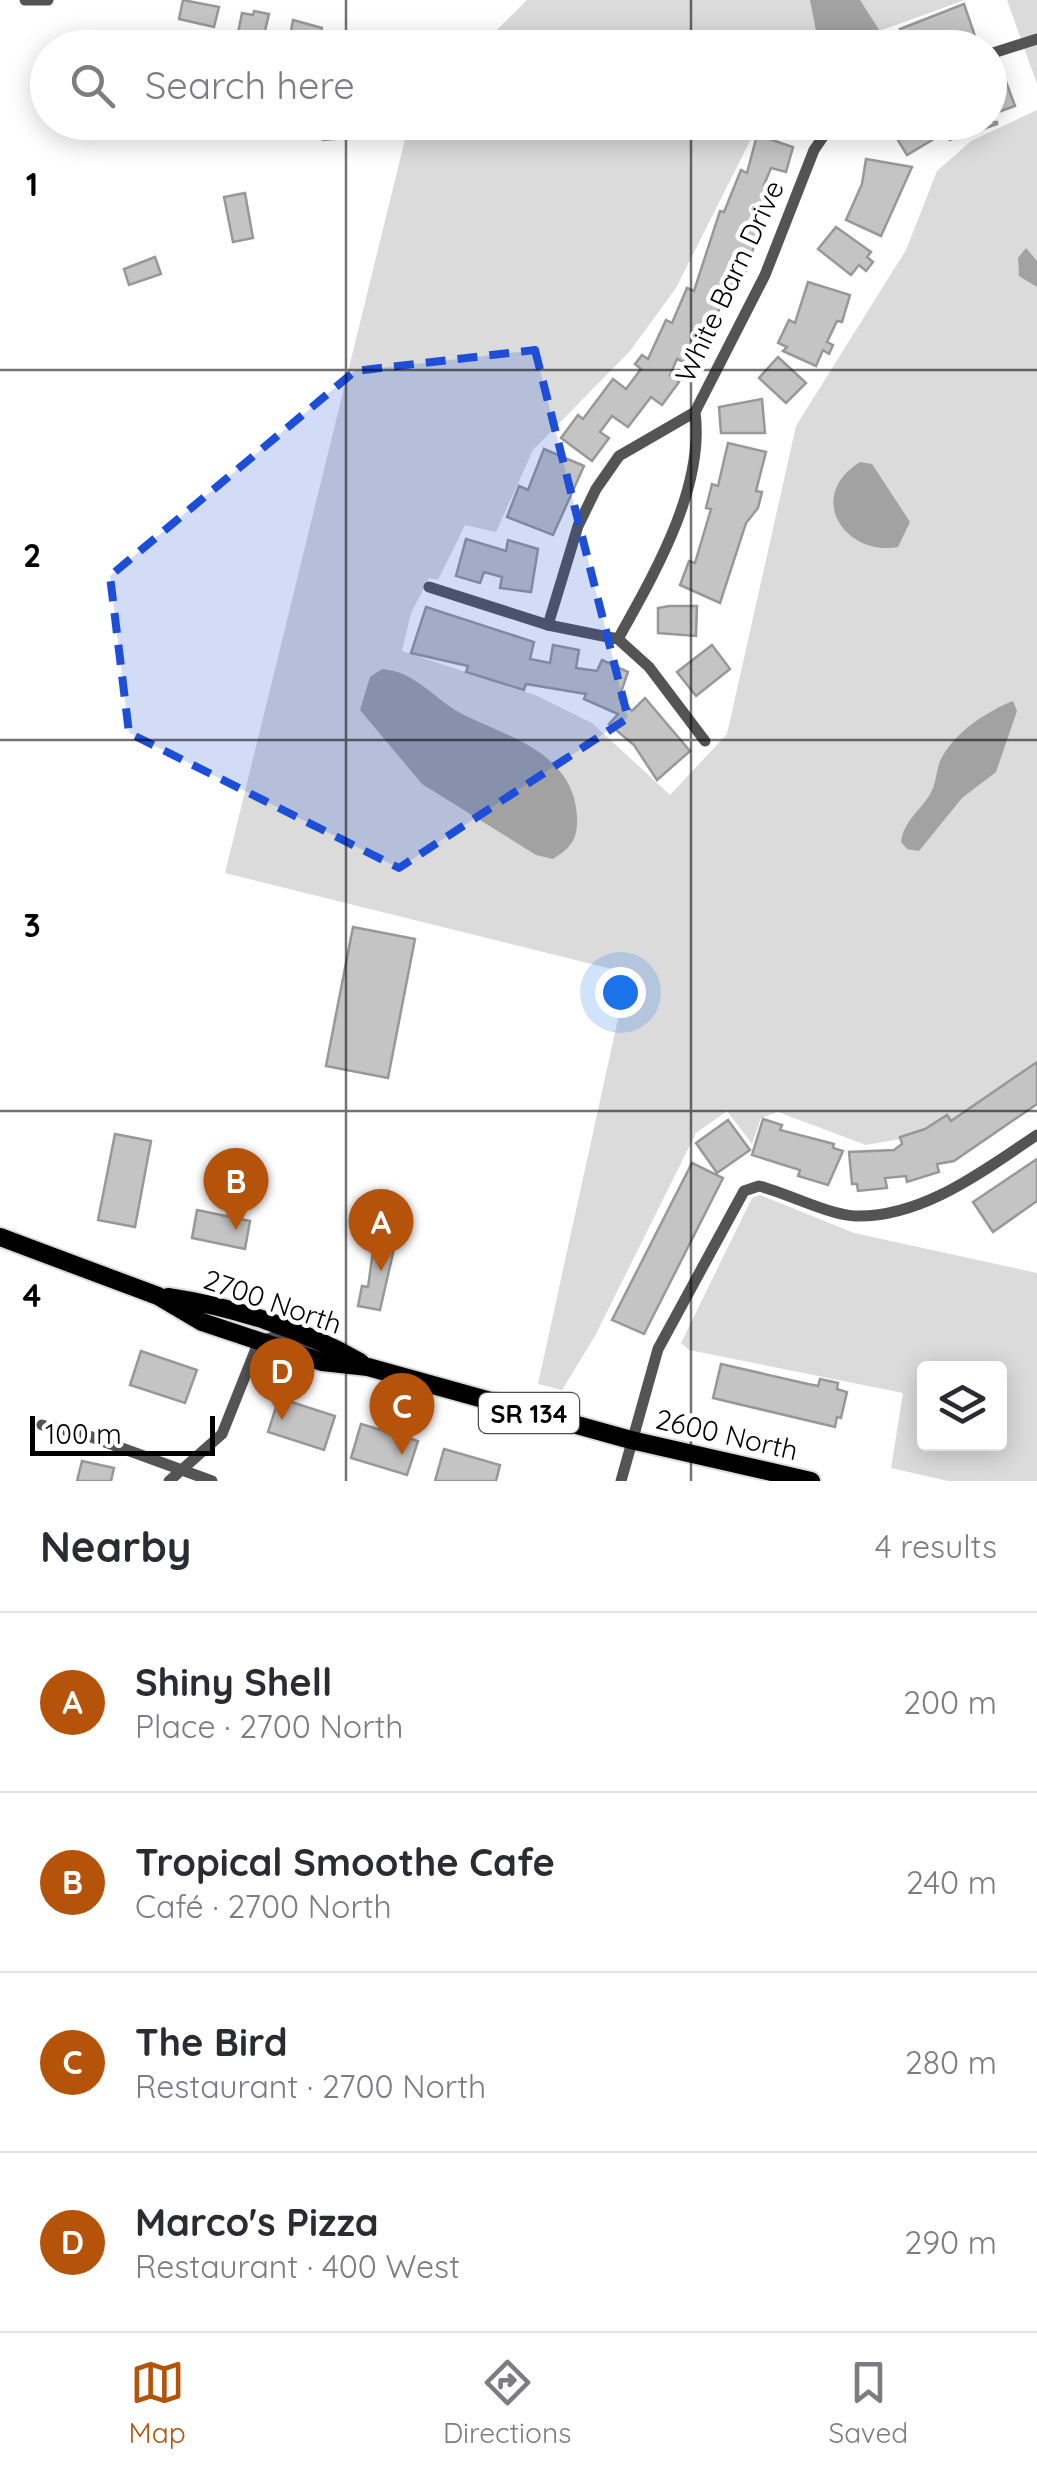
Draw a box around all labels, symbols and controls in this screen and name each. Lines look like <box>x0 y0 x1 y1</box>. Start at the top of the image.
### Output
search box <box>30 30 1007 140</box>
icon: search <box>65 58 120 113</box>
text: Search here <box>145 61 355 109</box>
text: 1 <box>26 164 38 204</box>
street label: White Barn Drive <box>667 174 791 388</box>
text: 2 <box>23 535 41 575</box>
text: 3 <box>23 905 41 945</box>
your location <box>595 967 646 1018</box>
pin: B <box>204 1148 268 1230</box>
pin: A <box>348 1188 414 1271</box>
street label: 2700 North <box>199 1261 347 1341</box>
text: 4 <box>23 1275 42 1315</box>
pin: D <box>250 1338 314 1420</box>
map controls <box>917 1361 1007 1451</box>
button: layers <box>917 1361 1007 1451</box>
pin: C <box>370 1372 434 1455</box>
road number: SR 134 <box>479 1393 579 1433</box>
street label: 2600 North <box>652 1401 802 1467</box>
scale bar <box>30 1411 215 1456</box>
text: 100 m <box>45 1416 122 1451</box>
text: Nearby <box>40 1520 191 1573</box>
text: 4 results <box>875 1526 997 1566</box>
text: Shiny Shell <box>135 1658 332 1706</box>
text: A <box>62 1682 83 1722</box>
text: 200 m <box>903 1682 997 1722</box>
text: Place · 2700 North <box>135 1706 404 1746</box>
text: Tropical Smoothe Cafe <box>135 1838 555 1886</box>
text: B <box>62 1862 83 1902</box>
text: 240 m <box>906 1862 997 1902</box>
text: Café · 2700 North <box>135 1886 392 1926</box>
text: The Bird <box>135 2018 288 2066</box>
text: C <box>62 2042 83 2082</box>
text: 280 m <box>905 2042 997 2082</box>
text: Restaurant · 2700 North <box>135 2066 486 2106</box>
text: Marco's Pizza <box>135 2198 379 2246</box>
text: D <box>61 2222 84 2262</box>
text: 290 m <box>904 2222 997 2262</box>
text: Restaurant · 400 West <box>135 2246 460 2286</box>
tab: Map <box>129 2355 186 2450</box>
tab: Directions <box>443 2355 571 2450</box>
tab: Saved <box>829 2355 908 2450</box>

